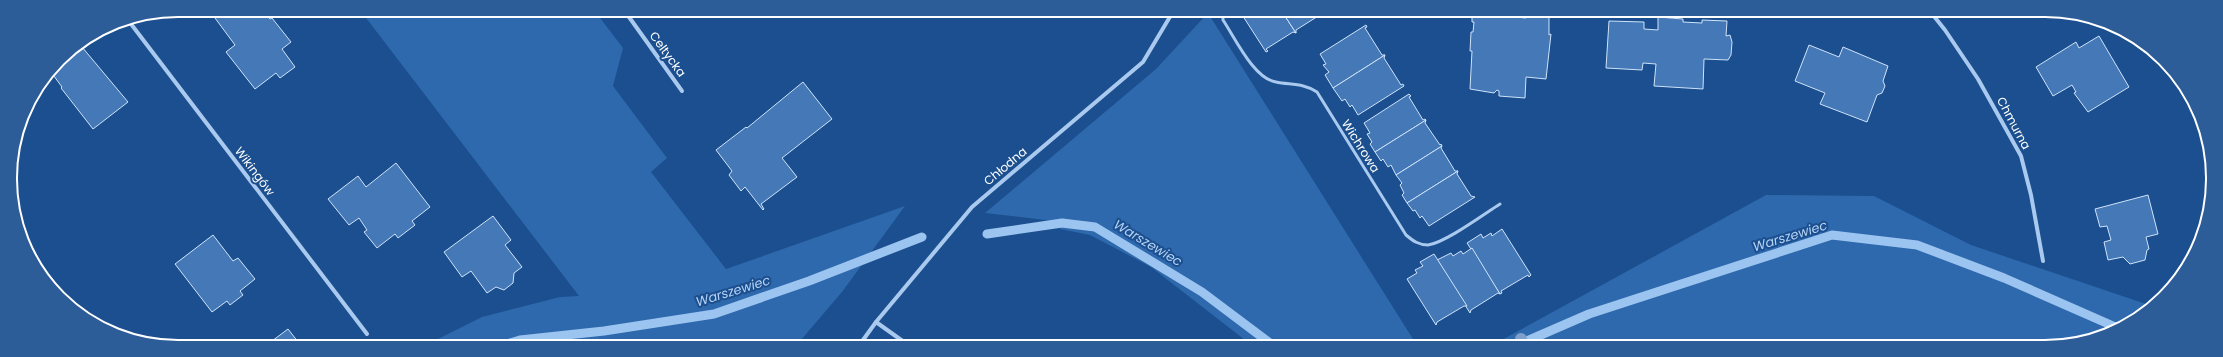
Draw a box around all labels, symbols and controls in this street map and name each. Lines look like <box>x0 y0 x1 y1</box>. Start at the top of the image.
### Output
street label: Celtycka <box>646 28 690 80</box>
street label: Chmurna <box>1993 94 2035 152</box>
street label: Wichrowa <box>1338 116 1384 176</box>
street label: Wikingów <box>231 143 279 199</box>
street label: Chłodna <box>980 143 1030 189</box>
water label: Warszewiec <box>1110 215 1186 271</box>
water label: Warszewiec <box>1750 216 1830 256</box>
water label: Warszewiec <box>693 271 773 311</box>

